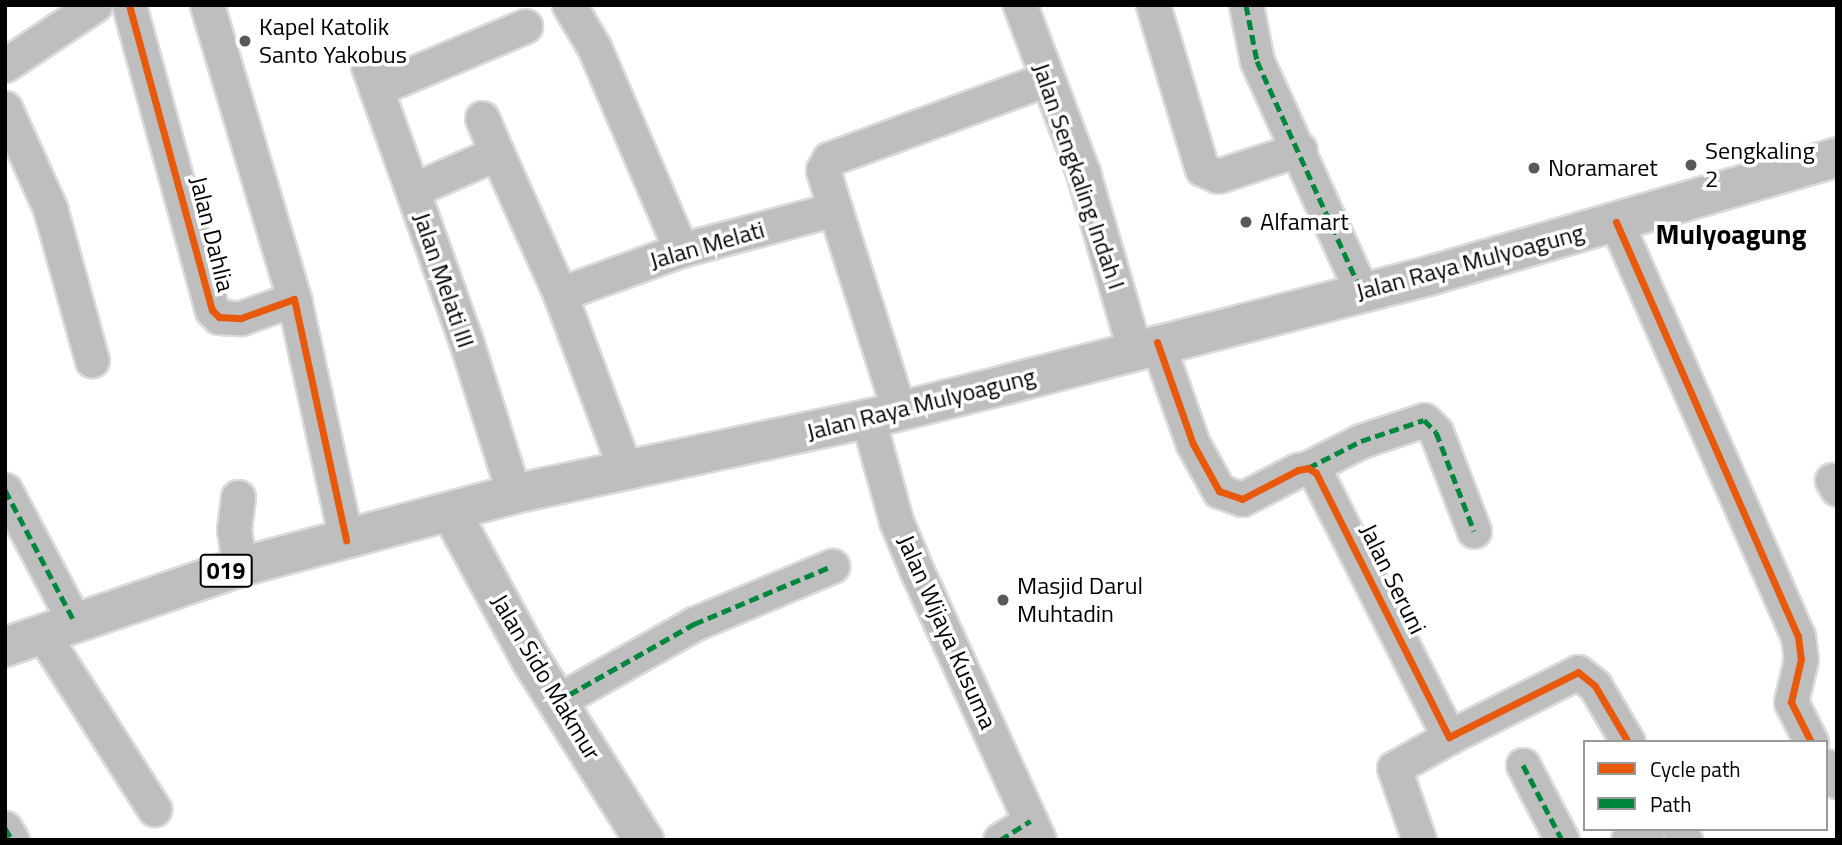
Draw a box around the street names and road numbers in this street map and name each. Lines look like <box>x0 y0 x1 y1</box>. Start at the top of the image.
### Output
street label: Jalan Sengkaling Indah I <box>1027 59 1131 293</box>
street label: Jalan Dahlia <box>184 173 240 295</box>
street label: Jalan Melati III <box>407 209 481 351</box>
street label: Jalan Melati <box>646 215 768 275</box>
street label: Jalan Raya Mulyoagung <box>1353 218 1587 306</box>
street label: Jalan Raya Mulyoagung <box>804 362 1038 446</box>
street label: Jalan Seruni <box>1354 519 1432 639</box>
street label: Jalan Wijaya Kusuma <box>891 531 1003 733</box>
road number: 019 <box>198 552 254 590</box>
street label: Jalan Sido Makmur <box>485 589 607 765</box>

